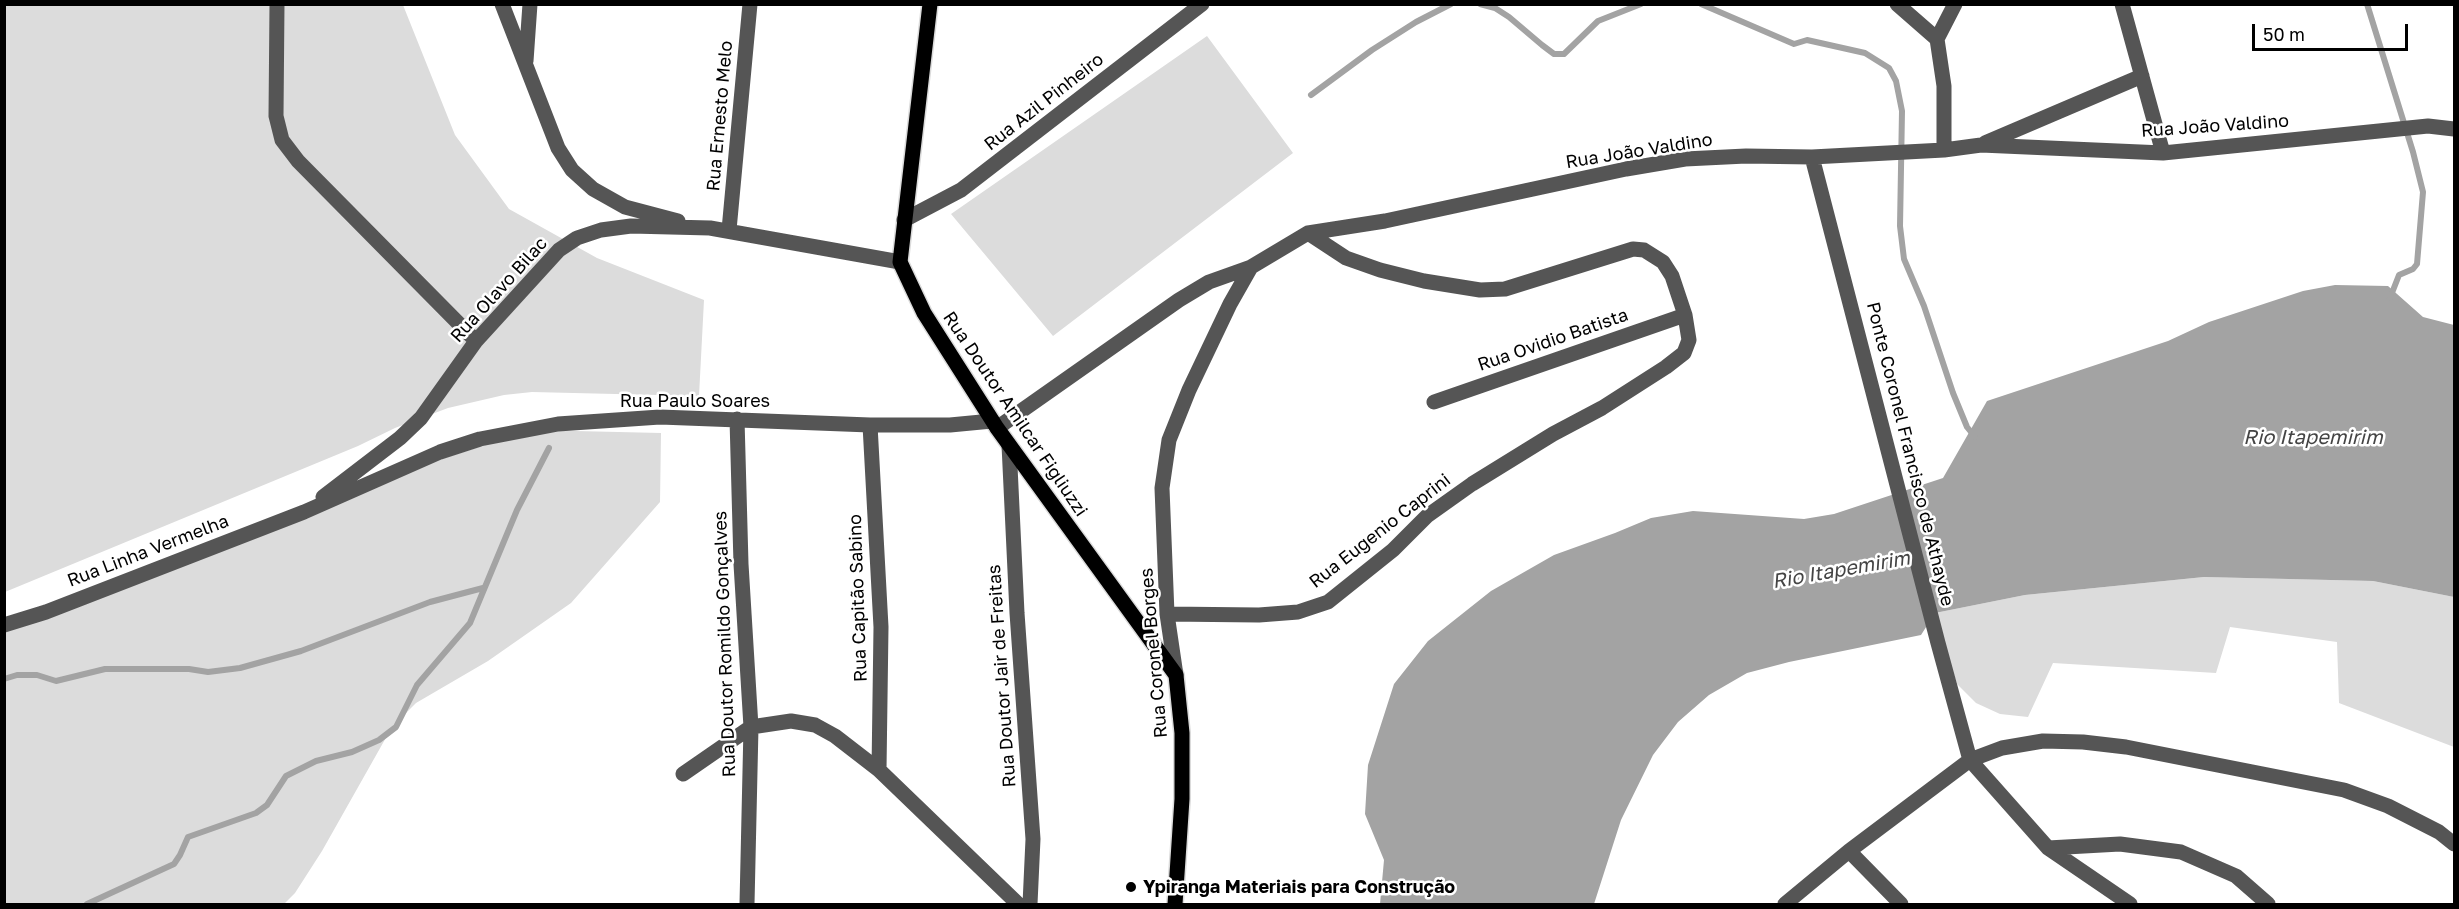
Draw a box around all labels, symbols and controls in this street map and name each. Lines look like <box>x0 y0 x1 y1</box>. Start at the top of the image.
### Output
scale bar <box>2255 12 2411 50</box>
text: 50 m <box>2263 23 2305 45</box>
street label: Rua Ernesto Melo <box>703 40 737 192</box>
street label: Rua Azil Pinheiro <box>980 49 1108 155</box>
street label: Rua João Valdino <box>2140 110 2290 142</box>
street label: Rua João Valdino <box>1564 129 1714 173</box>
street label: Rua Olavo Bilac <box>446 233 552 347</box>
street label: Ponte Coronel Francisco de Athayde <box>1862 300 1958 608</box>
street label: Rua Ovidio Batista <box>1475 304 1631 376</box>
street label: Rua Doutor Amilcar Figliuzzi <box>938 307 1092 521</box>
street label: Rua Paulo Soares <box>620 390 770 412</box>
water label: Rio Itapemirim <box>2243 426 2383 450</box>
street label: Rua Eugenio Caprini <box>1305 469 1455 593</box>
street label: Rua Linha Vermelha <box>64 510 232 592</box>
street label: Rua Doutor Romildo Gonçalves <box>710 510 740 778</box>
street label: Rua Capitão Sabino <box>844 514 872 682</box>
water label: Rio Itapemirim <box>1770 546 1912 594</box>
street label: Rua Doutor Jair de Freitas <box>983 564 1021 788</box>
street label: Rua Coronel Borges <box>1136 567 1172 739</box>
place label: Ypiranga Materiais para Construção <box>1143 876 1455 898</box>
marker: Ypiranga Materiais para Construção <box>1124 880 1138 894</box>

